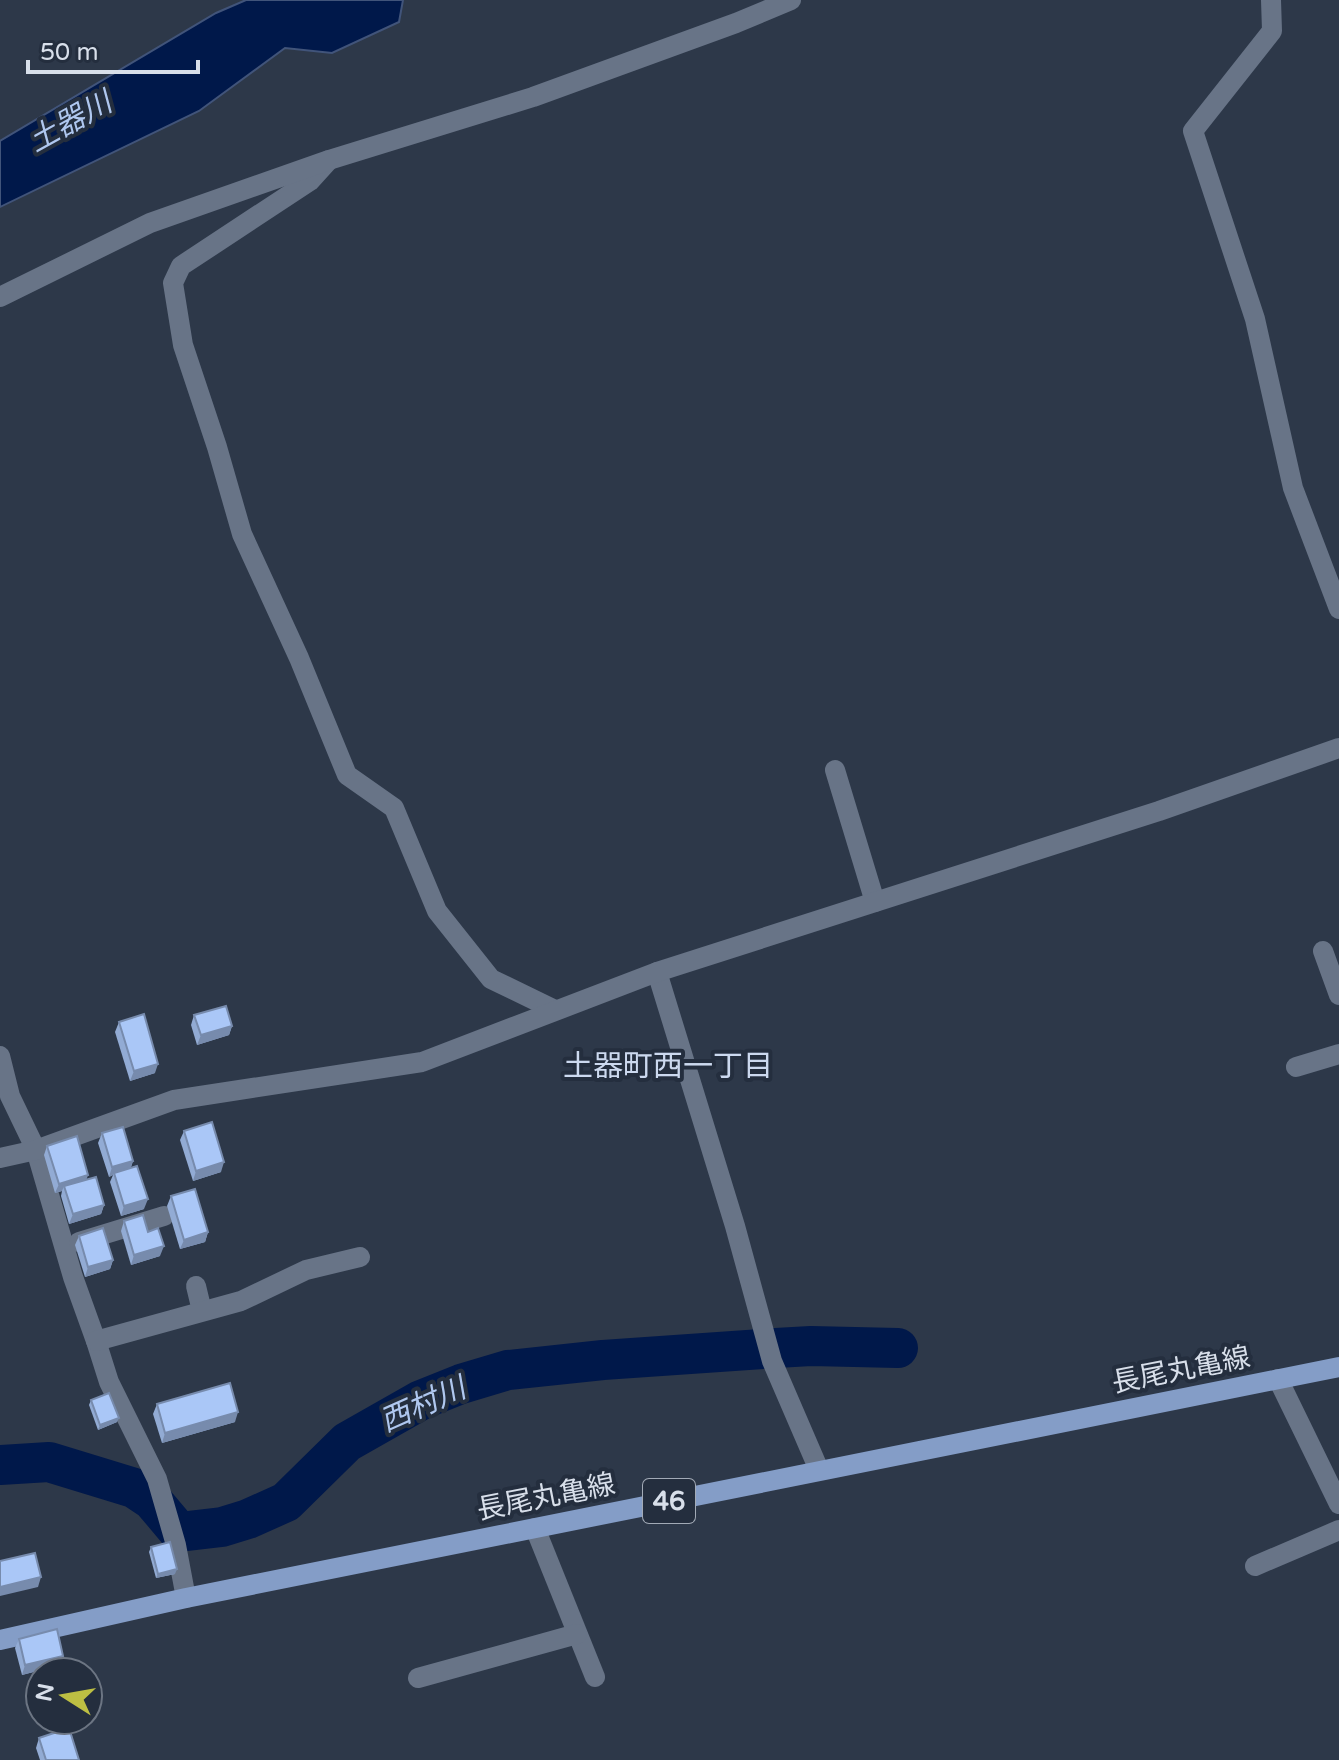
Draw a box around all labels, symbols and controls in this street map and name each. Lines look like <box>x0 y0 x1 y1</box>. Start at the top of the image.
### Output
scale bar <box>28 24 198 74</box>
text: 50 m <box>40 38 98 67</box>
water label: 土器川 <box>22 83 121 160</box>
district label: 土器町西一丁目 <box>563 1048 773 1085</box>
street label: 長尾丸亀線 <box>1109 1340 1253 1400</box>
water label: 西村川 <box>374 1369 474 1440</box>
street label: 長尾丸亀線 <box>474 1467 618 1527</box>
road number: 46 <box>643 1479 695 1523</box>
north arrow <box>24 1656 104 1736</box>
text: N <box>31 1681 60 1704</box>

